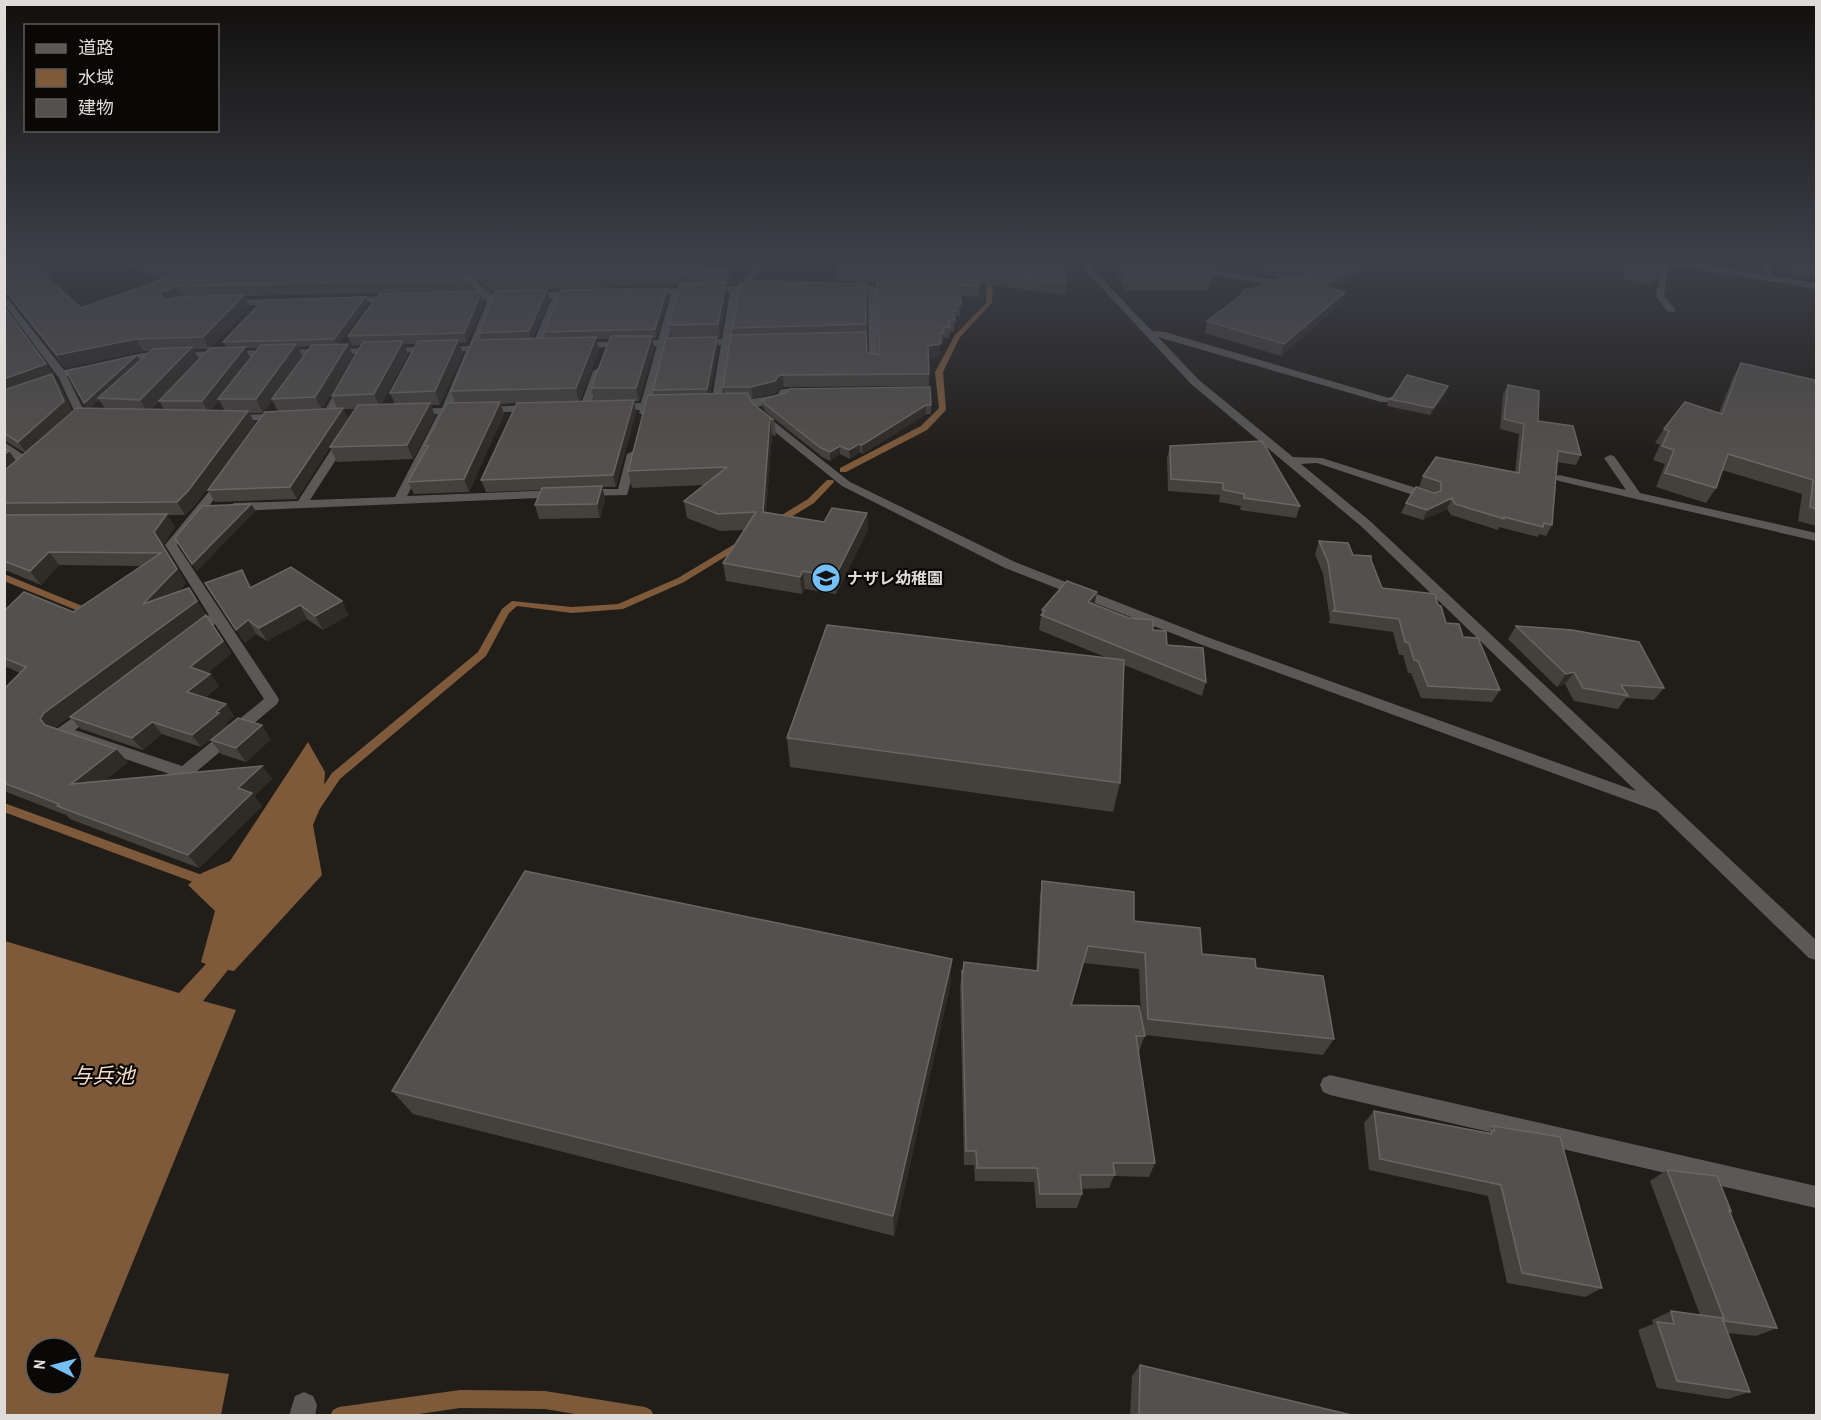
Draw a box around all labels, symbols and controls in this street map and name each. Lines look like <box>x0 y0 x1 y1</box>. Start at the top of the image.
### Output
legend <box>24 24 219 132</box>
text: 道路 <box>78 35 114 60</box>
text: 水域 <box>78 65 114 90</box>
text: 建物 <box>78 95 114 120</box>
school or university icon: ナザレ幼稚園 <box>810 562 842 594</box>
place label: ナザレ幼稚園 <box>847 567 943 589</box>
water label: 与兵池 <box>72 1061 136 1090</box>
north arrow <box>24 1336 84 1396</box>
text: N <box>28 1359 51 1370</box>

